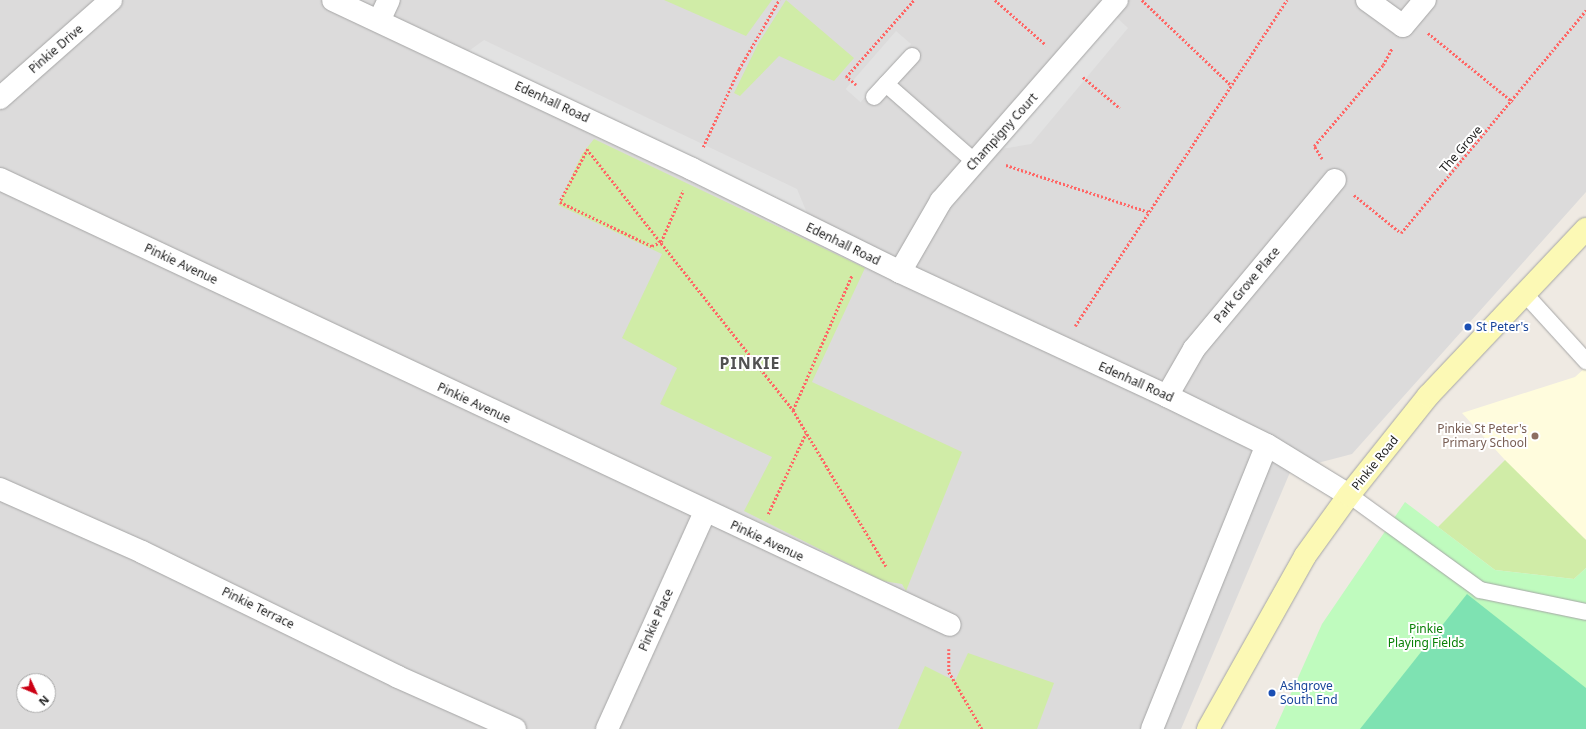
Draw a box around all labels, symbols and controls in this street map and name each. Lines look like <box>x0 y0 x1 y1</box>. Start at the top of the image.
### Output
street label: Pinkie Drive <box>26 22 86 76</box>
street label: Edenhall Road <box>512 78 592 126</box>
street label: Champigny Court <box>964 90 1040 174</box>
street label: The Grove <box>1437 123 1485 175</box>
street label: Edenhall Road <box>804 220 882 268</box>
street label: Pinkie Avenue <box>142 241 220 287</box>
street label: Park Grove Place <box>1211 244 1283 326</box>
place label: St Peter's <box>1476 320 1529 334</box>
marker: St Peter's <box>1463 322 1473 332</box>
district label: PINKIE <box>720 353 780 373</box>
street label: Edenhall Road <box>1096 359 1176 405</box>
street label: Pinkie Avenue <box>435 380 513 426</box>
place label: Pinkie St Peter's Primary School <box>1437 422 1527 450</box>
marker: Pinkie St Peter's Primary School <box>1530 431 1540 441</box>
street label: Pinkie Road <box>1349 433 1401 493</box>
street label: Pinkie Avenue <box>728 518 806 564</box>
street label: Pinkie Terrace <box>219 584 297 632</box>
street label: Pinkie Place <box>636 587 676 653</box>
park label: Pinkie Playing Fields <box>1388 622 1464 650</box>
north arrow <box>16 673 56 713</box>
place label: Ashgrove South End <box>1280 679 1338 707</box>
marker: Ashgrove South End <box>1267 688 1277 698</box>
text: N <box>36 693 53 709</box>

